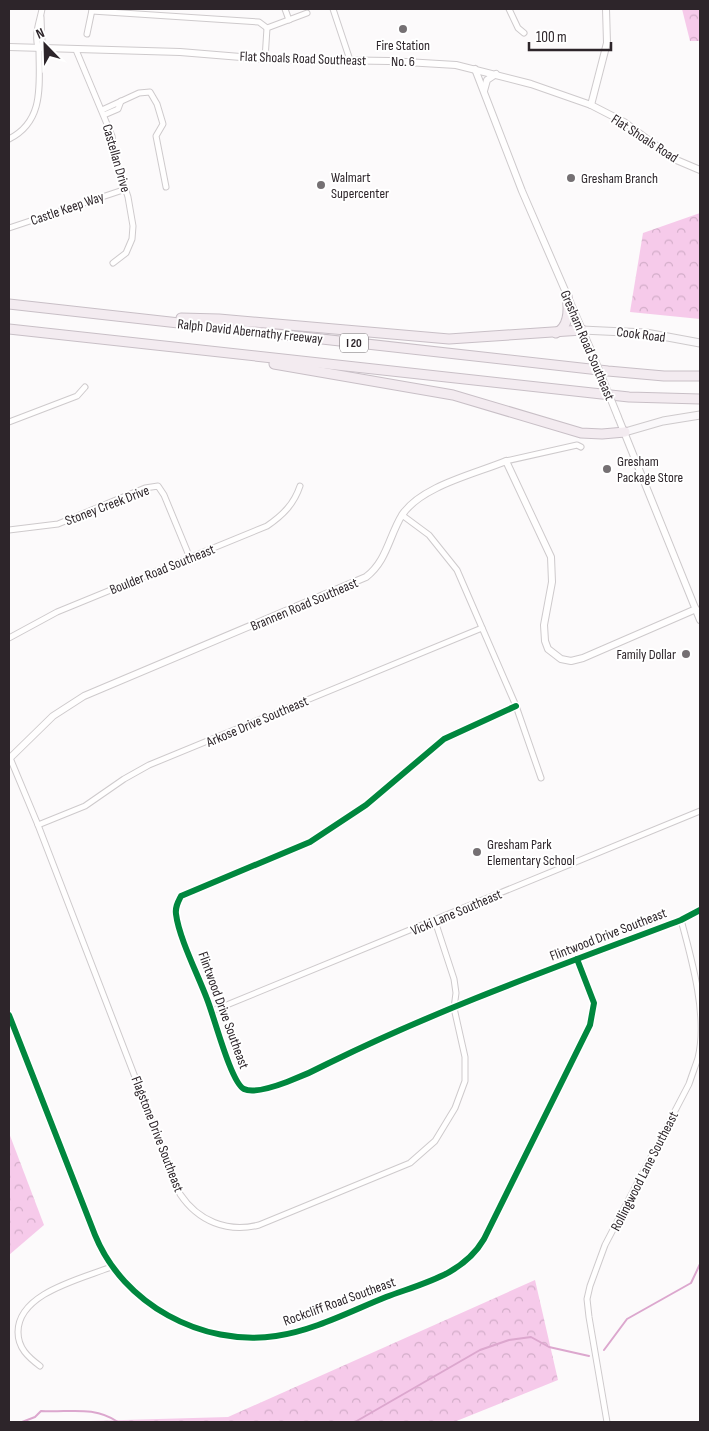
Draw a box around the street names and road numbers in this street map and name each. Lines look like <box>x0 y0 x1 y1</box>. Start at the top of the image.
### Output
street label: Flat Shoals Road Southeast <box>239 48 367 69</box>
street label: Flat Shoals Road <box>608 111 681 166</box>
street label: Castellan Drive <box>99 122 134 194</box>
street label: Castle Keep Way <box>28 188 107 229</box>
street label: Gresham Road Southeast <box>557 288 618 403</box>
street label: Ralph David Abernathy Freeway <box>176 315 324 348</box>
street label: Cook Road <box>615 323 667 346</box>
road number: I 20 <box>340 333 368 352</box>
street label: Stoney Creek Drive <box>63 482 152 529</box>
street label: Boulder Road Southeast <box>107 541 217 598</box>
street label: Brannen Road Southeast <box>248 574 360 635</box>
street label: Arkose Drive Southeast <box>203 692 311 751</box>
street label: Vicki Lane Southeast <box>408 886 504 939</box>
street label: Flintwood Drive Southeast <box>547 904 669 965</box>
street label: Flintwood Drive Southeast <box>194 949 253 1071</box>
street label: Flagstone Drive Southeast <box>128 1074 187 1194</box>
street label: Rollingwood Lane Southeast <box>607 1109 682 1234</box>
street label: Rockcliff Road Southeast <box>281 1273 398 1330</box>

